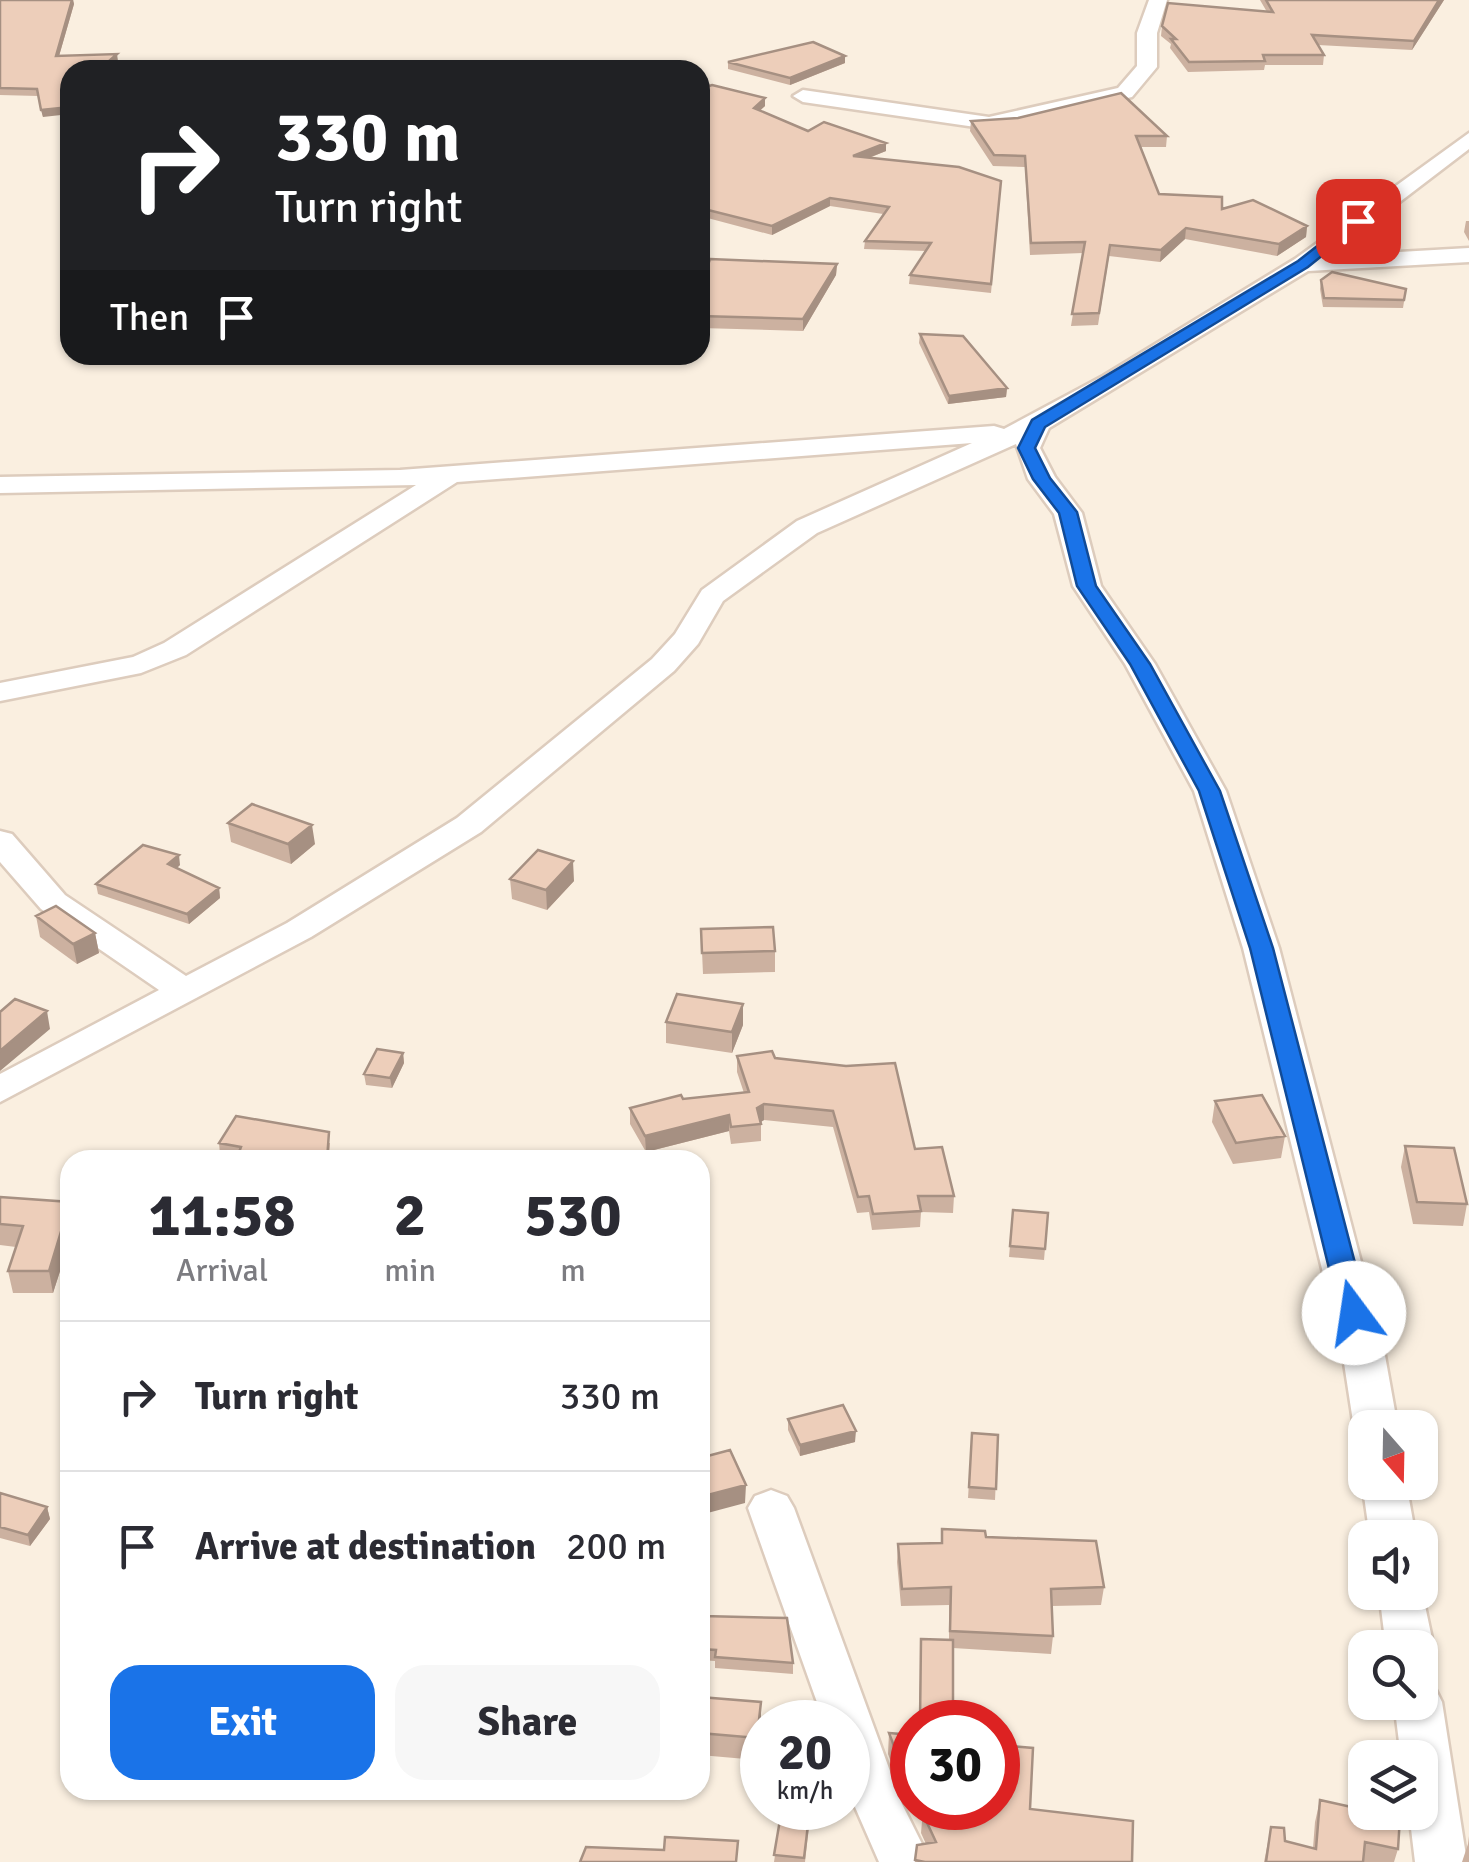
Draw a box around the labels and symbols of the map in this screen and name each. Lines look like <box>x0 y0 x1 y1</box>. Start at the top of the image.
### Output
pin <box>1316 179 1401 264</box>
position arrow <box>1302 1261 1406 1365</box>
north arrow <box>1348 1410 1438 1500</box>
speed limit sign: 30 <box>890 1700 1020 1830</box>

